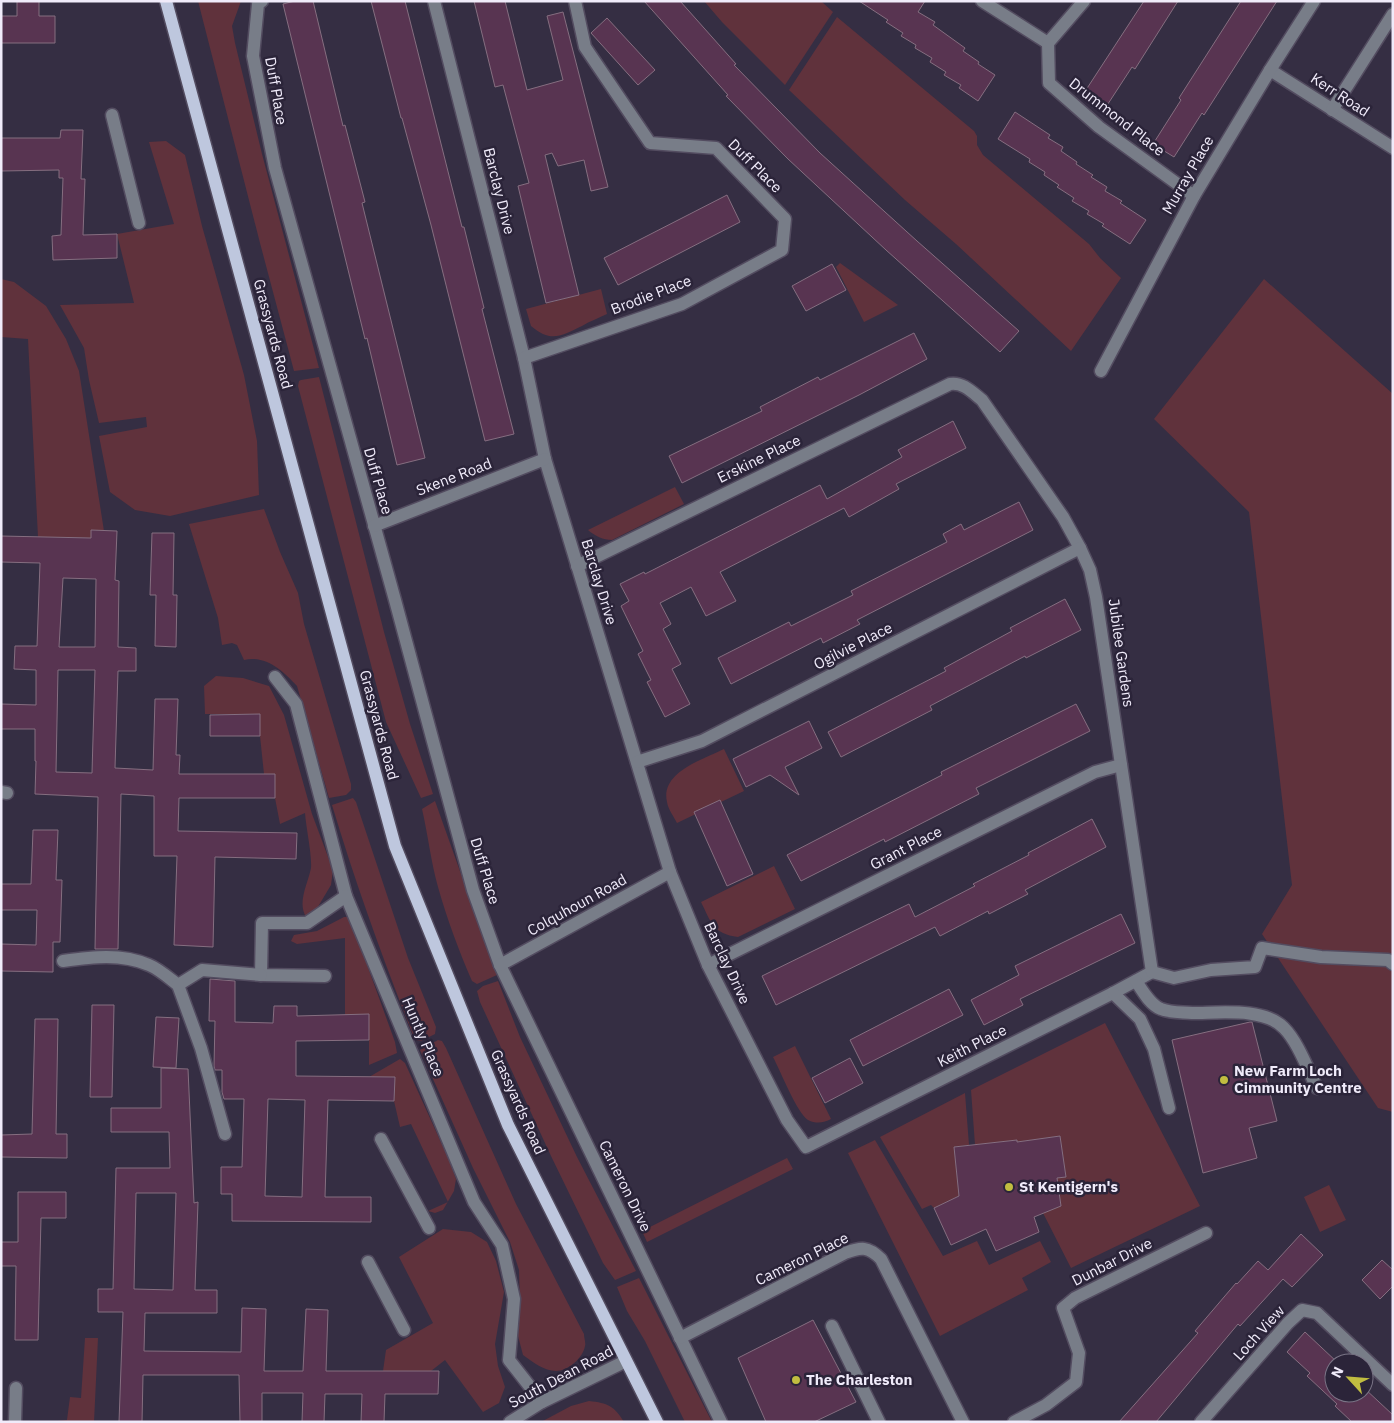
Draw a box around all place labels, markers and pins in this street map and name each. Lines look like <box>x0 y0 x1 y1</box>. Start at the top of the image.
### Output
place label: New Farm Loch Cimmunity Centre <box>1234 1061 1362 1097</box>
marker: New Farm Loch Cimmunity Centre <box>1218 1074 1230 1086</box>
place label: St Kentigern's <box>1019 1177 1118 1196</box>
marker: St Kentigern's <box>1003 1181 1015 1193</box>
place label: The Charleston <box>806 1370 912 1389</box>
marker: The Charleston <box>790 1374 802 1386</box>

